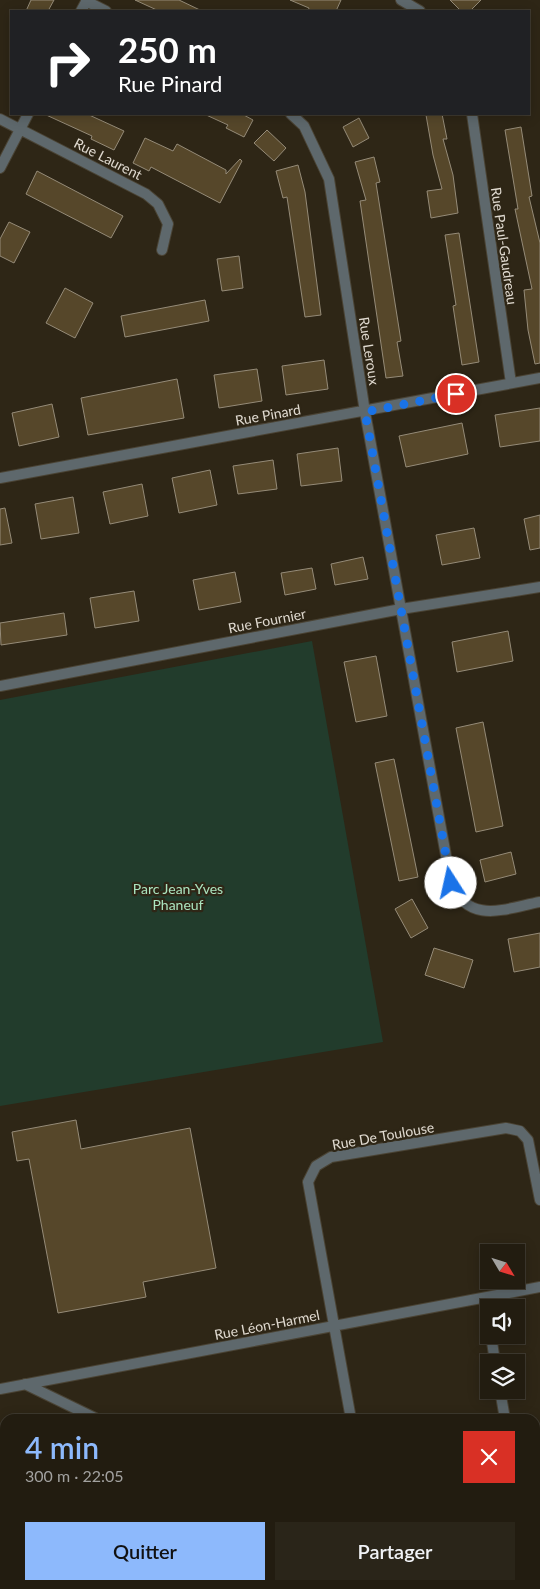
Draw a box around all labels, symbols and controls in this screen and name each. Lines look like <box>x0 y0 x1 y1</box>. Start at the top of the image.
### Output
text: 250 m <box>118 28 217 70</box>
icon: right <box>35 30 100 95</box>
text: Rue Pinard <box>118 70 222 97</box>
street label: Rue Laurent <box>71 134 145 183</box>
street label: Rue Paul-Gaudreau <box>488 186 521 306</box>
street label: Rue Leroux <box>356 316 383 386</box>
pin <box>435 373 477 415</box>
icon: arrive <box>442 380 470 408</box>
street label: Rue Pinard <box>234 400 302 429</box>
street label: Rue Fournier <box>226 605 307 636</box>
position arrow <box>424 856 476 908</box>
park label: Parc Jean-Yves Phaneuf <box>133 880 223 913</box>
street label: Rue De Toulouse <box>331 1118 435 1153</box>
north arrow <box>480 1244 525 1289</box>
map controls <box>480 1244 525 1399</box>
button: sound <box>480 1299 525 1344</box>
street label: Rue Léon-Harmel <box>213 1306 321 1343</box>
button: layers <box>480 1354 525 1399</box>
text: 4 min <box>25 1429 99 1465</box>
button: close <box>463 1431 515 1483</box>
text: 300 m · 22:05 <box>25 1466 124 1485</box>
button: Quitter <box>25 1522 265 1580</box>
button: Partager <box>275 1522 515 1580</box>

